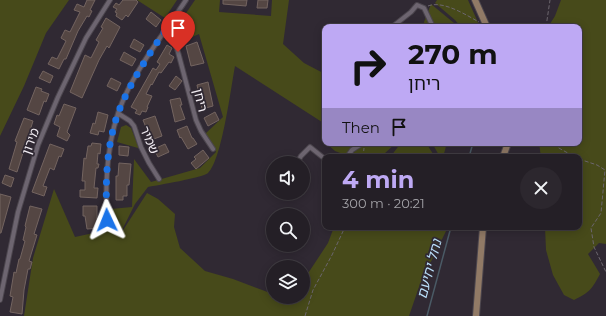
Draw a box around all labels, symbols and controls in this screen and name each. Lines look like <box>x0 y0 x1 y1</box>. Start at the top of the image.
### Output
pin <box>161 11 195 52</box>
icon: arrive <box>167 17 189 39</box>
text: 270 m <box>408 37 498 71</box>
icon: right <box>342 40 394 92</box>
text: ריחן <box>408 73 440 95</box>
street label: ריחן <box>190 87 212 113</box>
icon: arrive <box>388 116 410 138</box>
text: Then <box>342 118 380 137</box>
street label: שמיר <box>137 124 163 156</box>
street label: מירון <box>18 125 42 156</box>
map controls <box>266 156 310 304</box>
button: sound <box>266 156 310 200</box>
text: 4 min <box>342 165 414 194</box>
button: close <box>520 167 562 209</box>
text: 300 m · 20:21 <box>342 195 425 211</box>
position arrow <box>86 199 128 241</box>
button: search <box>266 208 310 252</box>
water label: נחל יחיעם <box>412 236 446 301</box>
button: layers <box>266 260 310 304</box>

